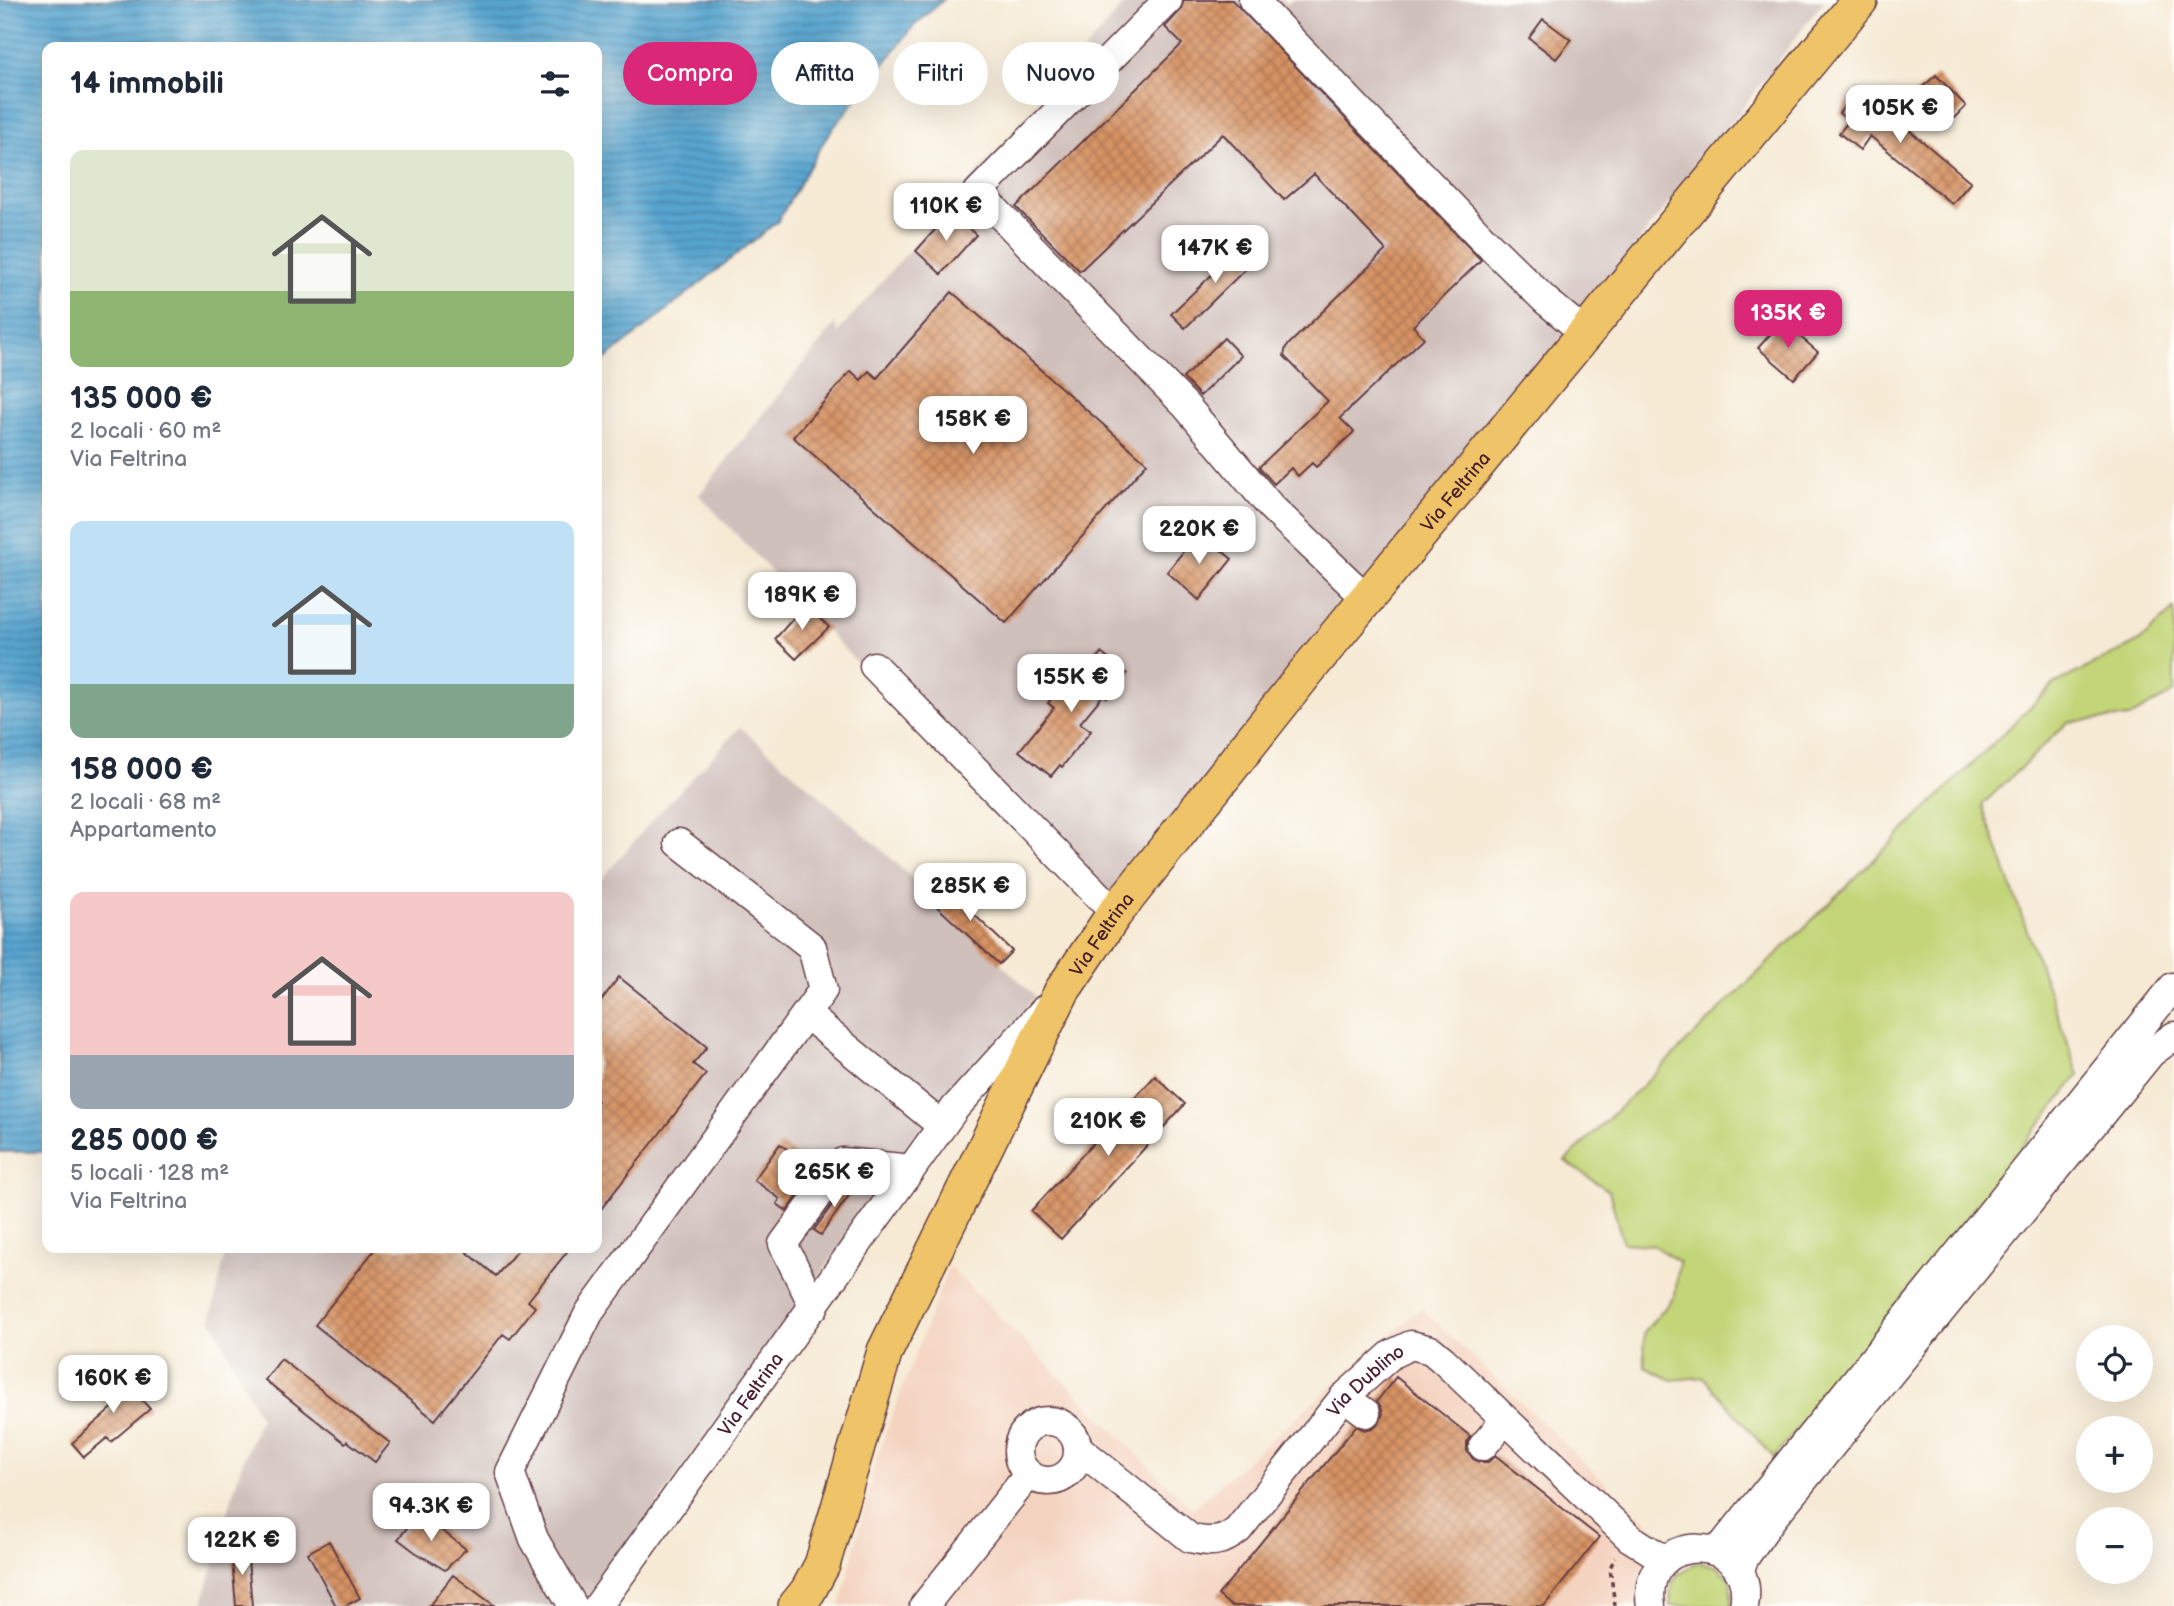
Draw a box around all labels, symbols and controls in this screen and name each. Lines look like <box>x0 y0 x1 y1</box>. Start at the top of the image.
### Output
chip: Compra <box>623 42 757 105</box>
chip: Affitta <box>771 42 879 105</box>
chip: Filtri <box>893 42 988 105</box>
chip: Nuovo <box>1002 42 1119 105</box>
icon: filters <box>536 65 574 103</box>
text: 14 immobili <box>70 66 224 102</box>
pin: 105K € <box>1843 86 1957 145</box>
text: 105K € <box>1862 94 1938 122</box>
pin: 110K € <box>889 184 1003 243</box>
text: 110K € <box>910 192 982 220</box>
icon: home <box>259 196 385 322</box>
pin: 147K € <box>1158 226 1272 285</box>
text: 147K € <box>1177 234 1253 262</box>
pin: 135K € <box>1731 290 1845 350</box>
text: 135K € <box>1750 299 1826 327</box>
text: 135 000 € <box>70 381 212 417</box>
pin: 158K € <box>916 396 1030 456</box>
text: 158K € <box>935 405 1011 433</box>
text: 2 locali · 60 m² <box>70 417 221 445</box>
text: Via Feltrina <box>70 445 187 473</box>
street label: Via Feltrina <box>1416 448 1496 537</box>
pin: 220K € <box>1142 506 1256 566</box>
text: 220K € <box>1159 515 1239 543</box>
icon: home <box>259 567 385 693</box>
pin: 189K € <box>745 572 859 632</box>
text: 189K € <box>764 581 840 609</box>
pin: 155K € <box>1014 654 1128 714</box>
text: 155K € <box>1033 663 1109 691</box>
text: 158 000 € <box>70 752 213 788</box>
text: 2 locali · 68 m² <box>70 788 221 816</box>
text: Appartamento <box>70 816 217 844</box>
pin: 285K € <box>913 864 1027 923</box>
text: 285K € <box>930 872 1010 900</box>
street label: Via Feltrina <box>1065 889 1140 981</box>
icon: home <box>259 938 385 1064</box>
pin: 210K € <box>1051 1098 1165 1158</box>
text: 210K € <box>1070 1107 1146 1135</box>
text: 285 000 € <box>70 1123 218 1159</box>
pin: 265K € <box>777 1150 891 1209</box>
text: 265K € <box>794 1158 874 1186</box>
text: 5 locali · 128 m² <box>70 1159 229 1187</box>
text: Via Feltrina <box>70 1187 187 1215</box>
map controls <box>2076 1325 2153 1584</box>
button: locate <box>2076 1325 2153 1402</box>
street label: Via Dublino <box>1323 1340 1408 1422</box>
street label: Via Feltrina <box>714 1349 789 1441</box>
pin: 160K € <box>56 1356 170 1415</box>
text: 160K € <box>74 1364 152 1392</box>
button: + <box>2076 1416 2153 1493</box>
pin: 94.3K € <box>366 1484 496 1543</box>
text: 94.3K € <box>389 1492 473 1520</box>
button: − <box>2076 1507 2153 1584</box>
pin: 122K € <box>185 1518 299 1577</box>
text: 122K € <box>204 1526 280 1554</box>

